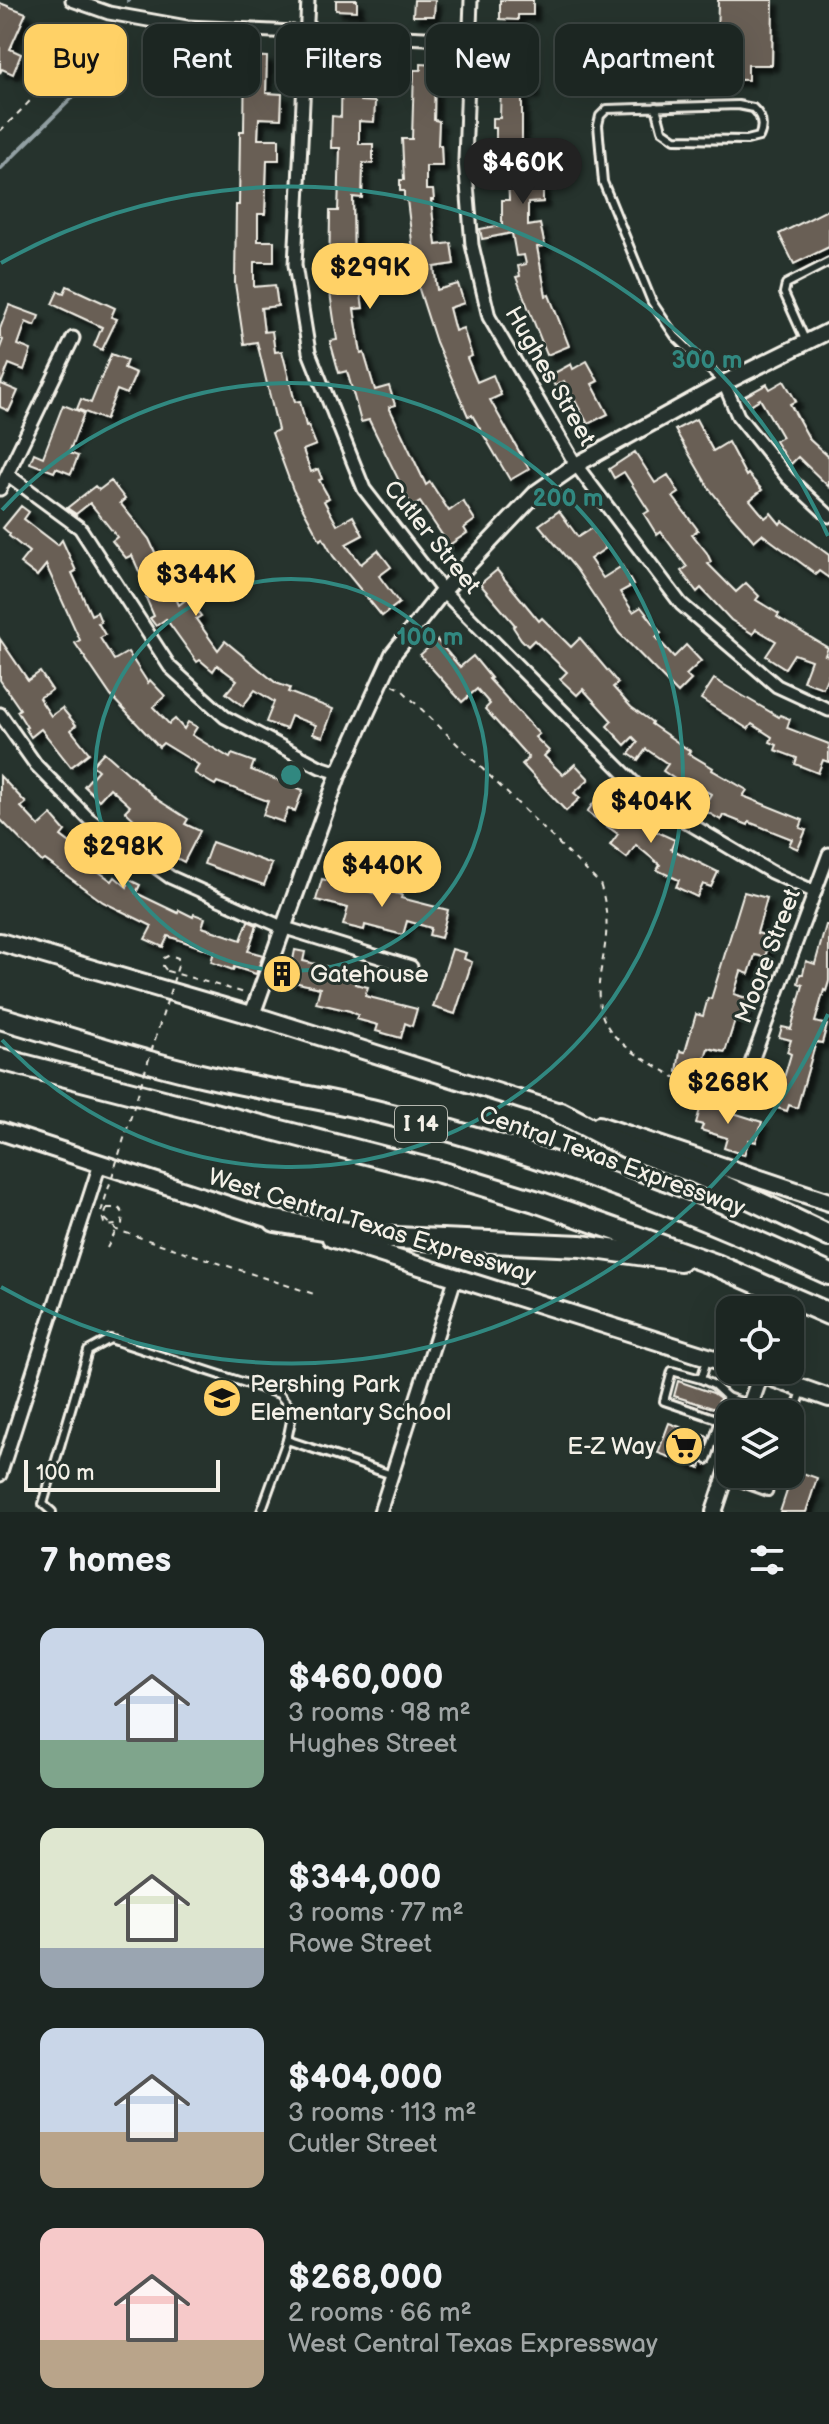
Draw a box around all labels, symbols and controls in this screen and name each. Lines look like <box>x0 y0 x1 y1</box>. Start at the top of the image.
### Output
chip: Buy <box>24 24 127 96</box>
chip: Rent <box>143 24 260 96</box>
chip: Filters <box>276 24 410 96</box>
chip: New <box>426 24 539 96</box>
chip: Apartment <box>555 24 743 96</box>
pin: $460K <box>467 138 579 206</box>
text: $460K <box>482 148 564 179</box>
pin: $299K <box>314 243 426 311</box>
text: $299K <box>330 253 410 284</box>
street label: Hughes Street <box>498 301 602 451</box>
text: 300 m <box>672 346 742 375</box>
street label: Cutler Street <box>377 474 487 600</box>
text: 200 m <box>533 484 603 513</box>
pin: $344K <box>140 550 252 618</box>
text: $344K <box>156 560 236 591</box>
text: 100 m <box>397 623 463 652</box>
centre of rings <box>277 761 305 789</box>
pin: $404K <box>595 777 707 845</box>
text: $404K <box>610 787 692 818</box>
pin: $298K <box>67 822 179 890</box>
text: $298K <box>82 832 164 863</box>
pin: $440K <box>326 841 438 909</box>
text: $440K <box>341 851 423 882</box>
street label: Moore Street <box>729 884 807 1028</box>
building icon: Gatehouse <box>261 953 303 995</box>
place label: Gatehouse <box>310 960 429 989</box>
pin: $268K <box>672 1058 784 1126</box>
text: $268K <box>687 1068 769 1099</box>
street label: Central Texas Expressway <box>475 1099 749 1223</box>
road number: I 14 <box>395 1106 447 1142</box>
street label: West Central Texas Expressway <box>205 1162 540 1290</box>
map controls <box>716 1296 804 1488</box>
button: locate <box>716 1296 804 1384</box>
place label: Pershing Park Elementary School <box>250 1370 451 1427</box>
school or university icon: Pershing Park Elementary School <box>201 1377 243 1419</box>
button: layers <box>716 1400 804 1488</box>
supermarket icon: E-Z Way <box>663 1425 705 1467</box>
place label: E-Z Way <box>567 1432 656 1461</box>
scale bar <box>24 1456 220 1492</box>
text: 100 m <box>36 1460 95 1487</box>
icon: filters <box>745 1538 789 1582</box>
text: 7 homes <box>40 1540 171 1581</box>
text: $460,000 <box>288 1657 443 1698</box>
icon: home <box>104 1660 200 1756</box>
text: 3 rooms · 98 m² <box>288 1698 471 1729</box>
text: Hughes Street <box>288 1729 457 1760</box>
text: $344,000 <box>288 1857 441 1898</box>
icon: home <box>104 1860 200 1956</box>
text: 3 rooms · 77 m² <box>288 1898 464 1929</box>
text: Rowe Street <box>288 1929 432 1960</box>
text: $404,000 <box>288 2057 443 2098</box>
icon: home <box>104 2060 200 2156</box>
text: 3 rooms · 113 m² <box>288 2098 477 2129</box>
text: Cutler Street <box>288 2129 437 2160</box>
text: $268,000 <box>288 2257 443 2298</box>
icon: home <box>104 2260 200 2356</box>
text: 2 rooms · 66 m² <box>288 2298 472 2329</box>
text: West Central Texas Expressway <box>288 2329 658 2360</box>

